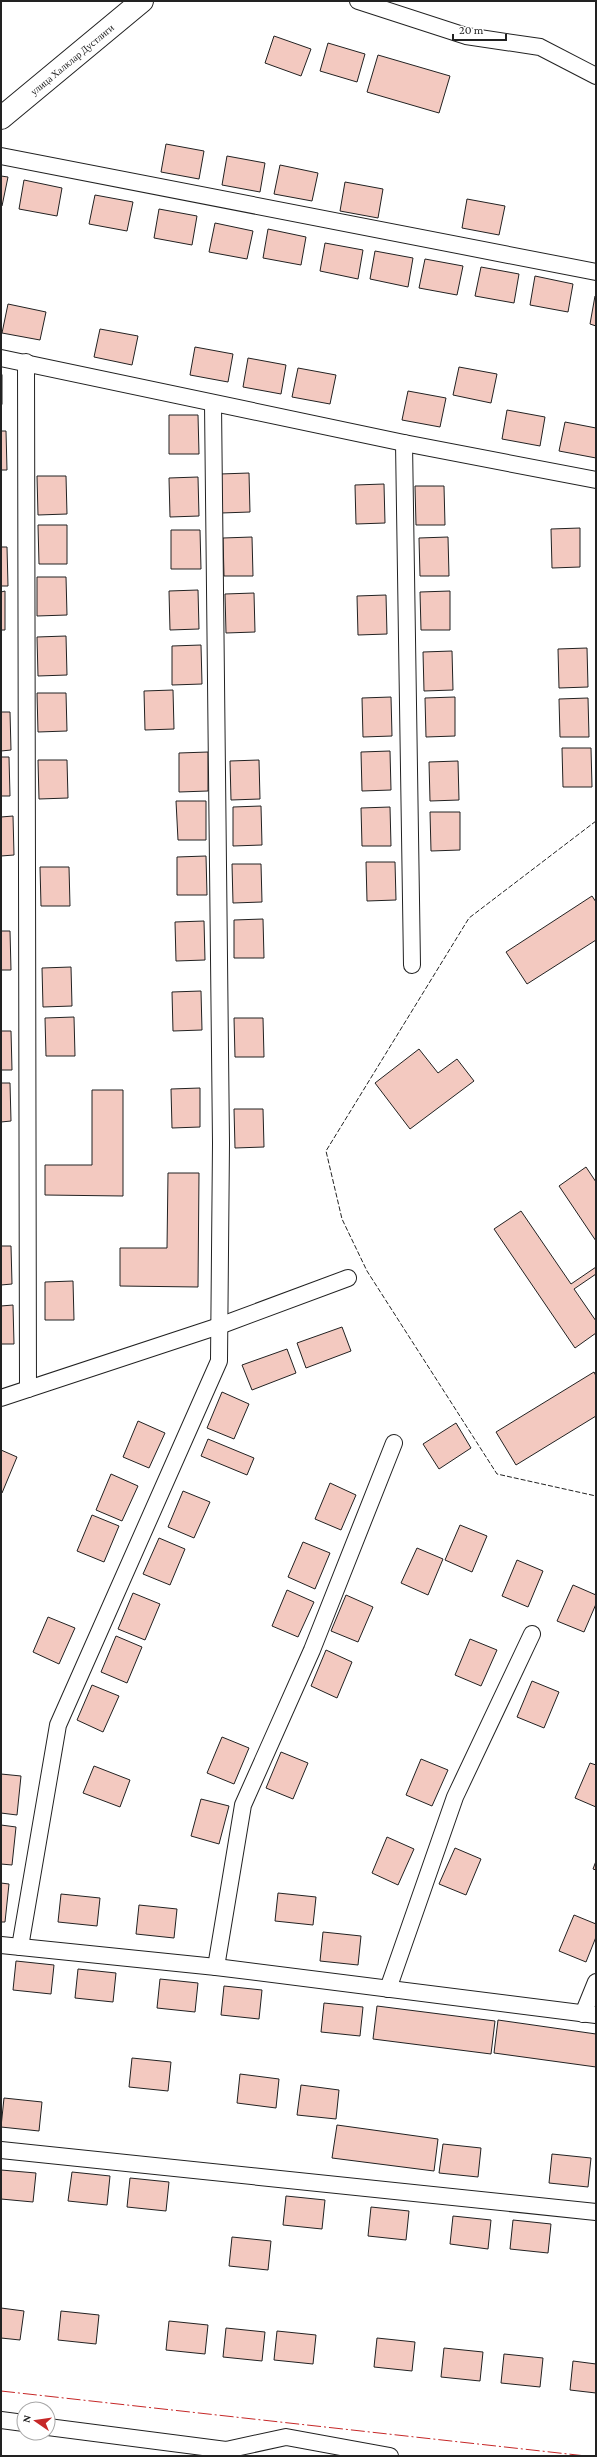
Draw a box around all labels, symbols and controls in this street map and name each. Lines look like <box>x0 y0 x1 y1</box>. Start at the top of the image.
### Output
scale bar <box>453 16 506 42</box>
street label: улица Халклар Дустлиги <box>28 21 116 97</box>
text: 20 m <box>459 23 484 37</box>
north arrow <box>16 2401 56 2441</box>
text: N <box>20 2413 33 2424</box>

